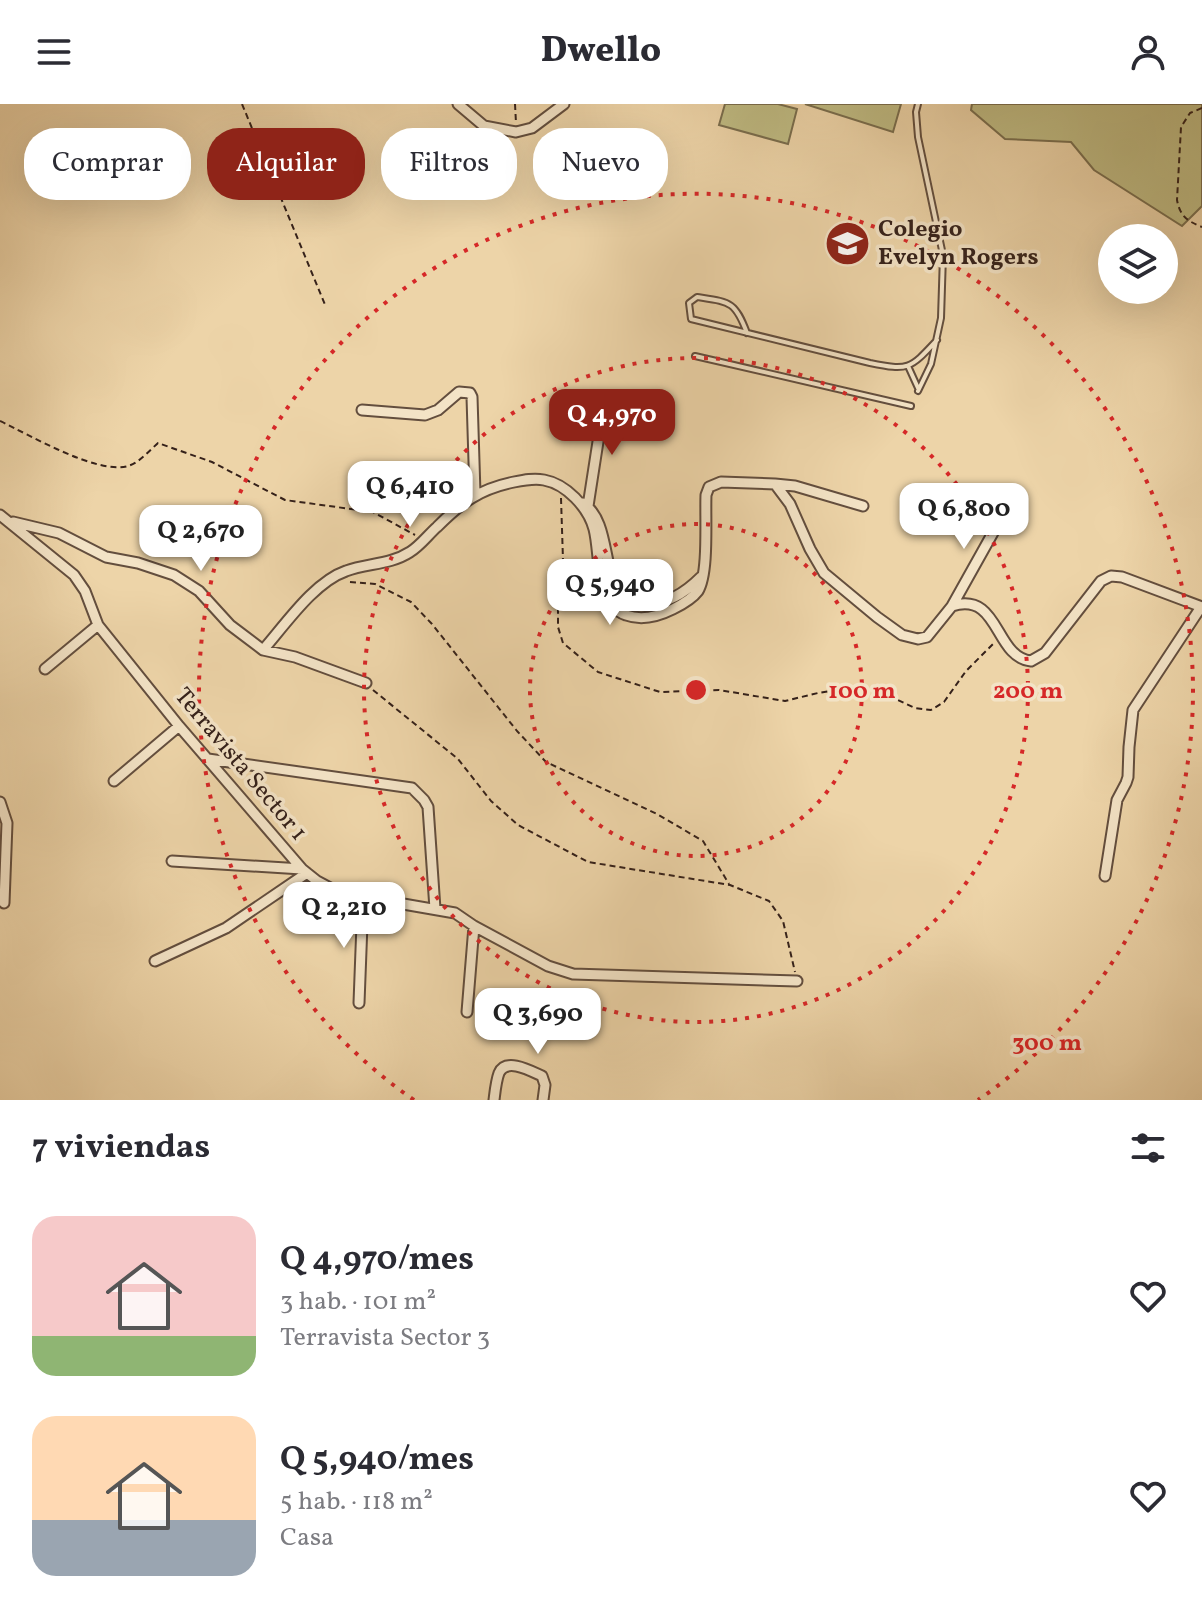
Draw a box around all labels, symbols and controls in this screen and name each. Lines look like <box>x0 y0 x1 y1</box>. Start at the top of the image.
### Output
text: Dwello <box>541 27 661 77</box>
icon: menu <box>32 30 76 74</box>
icon: person <box>1126 30 1170 74</box>
chip: Comprar <box>24 128 191 200</box>
chip: Alquilar <box>207 128 365 200</box>
chip: Filtros <box>381 128 517 200</box>
chip: Nuevo <box>533 128 668 200</box>
place label: Colegio Evelyn Rogers <box>878 213 1039 275</box>
school or university icon: Colegio Evelyn Rogers <box>823 220 871 268</box>
map controls <box>1098 224 1178 304</box>
button: layers <box>1098 224 1178 304</box>
pin: Q 4,970 <box>538 389 686 457</box>
text: Q 4,970 <box>567 397 657 433</box>
pin: Q 6,410 <box>336 461 484 529</box>
text: Q 6,410 <box>366 469 454 505</box>
pin: Q 6,800 <box>890 483 1038 551</box>
text: Q 6,800 <box>918 491 1010 527</box>
pin: Q 2,670 <box>127 505 275 573</box>
text: Q 2,670 <box>157 513 245 549</box>
pin: Q 5,940 <box>536 559 684 627</box>
text: Q 5,940 <box>565 567 655 603</box>
text: 100 m <box>828 675 896 709</box>
text: 200 m <box>993 675 1063 709</box>
centre of rings <box>682 676 710 704</box>
street label: Terravista Sector 1 <box>166 681 314 849</box>
pin: Q 2,210 <box>270 882 418 950</box>
text: Q 2,210 <box>301 890 387 926</box>
pin: Q 3,690 <box>464 988 612 1056</box>
text: Q 3,690 <box>493 996 583 1032</box>
text: 300 m <box>1012 1027 1082 1061</box>
text: 7 viviendas <box>32 1125 210 1172</box>
icon: filters <box>1126 1126 1170 1170</box>
text: Q 4,970/mes <box>280 1237 474 1284</box>
icon: home <box>96 1248 192 1344</box>
icon: heart <box>1126 1274 1170 1318</box>
text: 3 hab. · 101 m² <box>280 1284 436 1320</box>
text: Terravista Sector 3 <box>280 1320 490 1356</box>
text: Q 5,940/mes <box>280 1437 474 1484</box>
icon: home <box>96 1448 192 1544</box>
icon: heart <box>1126 1474 1170 1518</box>
text: 5 hab. · 118 m² <box>280 1484 433 1520</box>
text: Casa <box>280 1520 334 1556</box>

